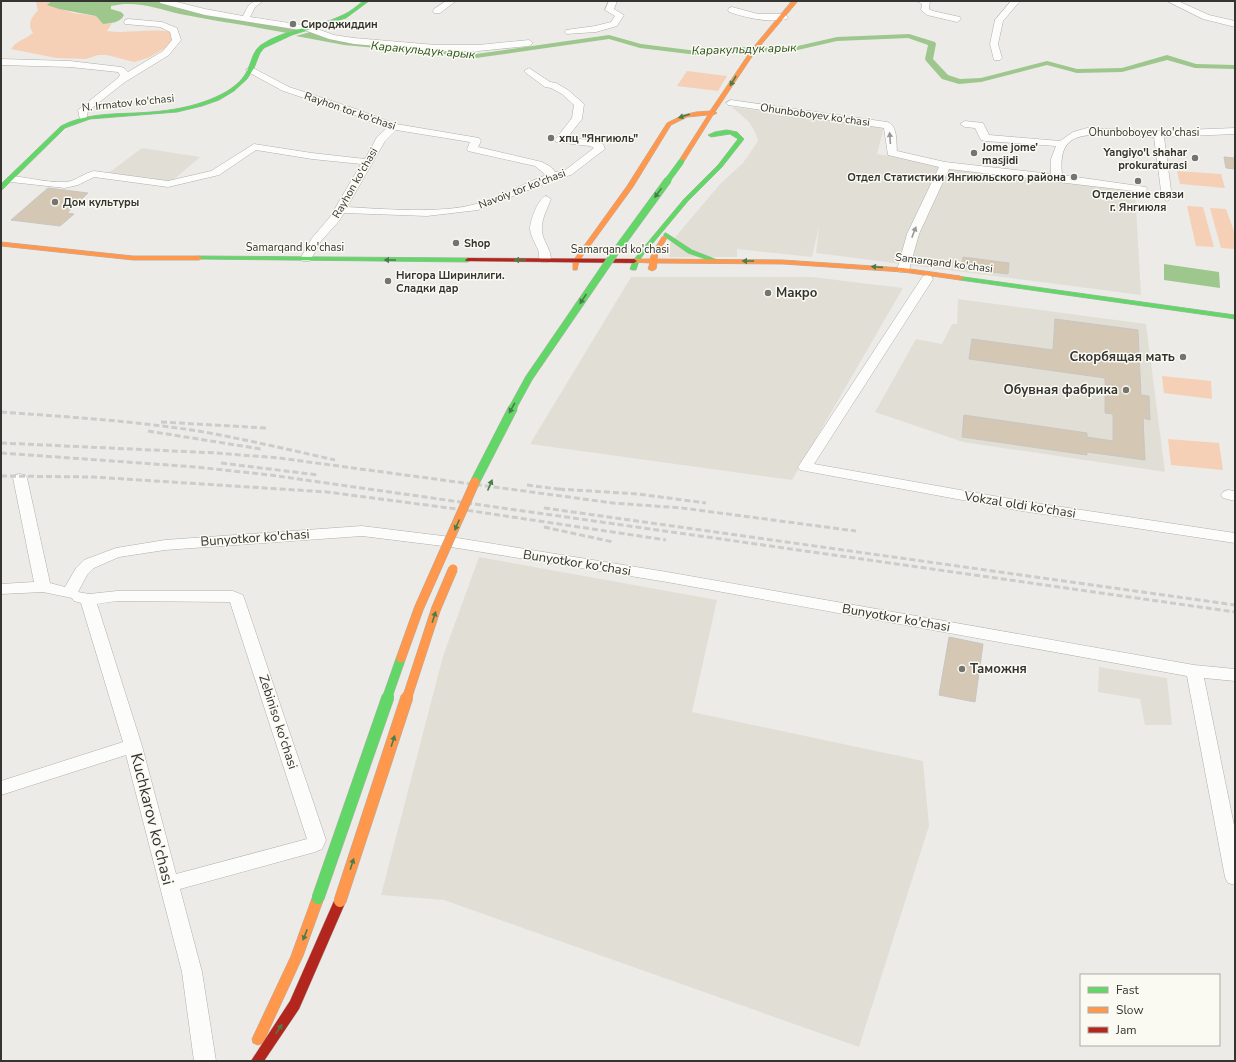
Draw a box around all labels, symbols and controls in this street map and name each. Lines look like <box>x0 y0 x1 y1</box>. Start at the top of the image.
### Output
place label: Сироджиддин <box>301 17 378 32</box>
marker: Сироджиддин <box>288 19 298 29</box>
water label: Каракульдук арык <box>370 37 477 63</box>
water label: Каракульдук арык <box>691 39 797 59</box>
one-way arrow <box>729 75 736 87</box>
street label: Rayhon tor ko'chasi <box>302 88 398 134</box>
street label: N. Irmatov ko'chasi <box>81 91 175 115</box>
street label: Ohunboboyev ko'chasi <box>759 100 871 130</box>
one-way arrow <box>678 113 690 119</box>
street label: Ohunboboyev ko'chasi <box>1089 125 1199 140</box>
place label: хпц "Янгиюль" <box>559 131 638 146</box>
one-way arrow <box>886 132 893 144</box>
marker: хпц "Янгиюль" <box>546 133 556 143</box>
place label: Jome jome’ masjidi <box>981 140 1038 168</box>
street label: Rayhon ko'chasi <box>329 145 381 221</box>
place label: Yangiyo'l shahar prokuraturasi <box>1102 145 1188 173</box>
marker: Jome jome’ masjidi <box>969 148 979 158</box>
marker: Yangiyo'l shahar prokuraturasi <box>1190 153 1200 163</box>
street label: Navoiy tor ko'chasi <box>476 165 568 213</box>
place label: Отдел Статистики Янгиюльского района <box>847 170 1066 185</box>
marker: Отдел Статистики Янгиюльского района <box>1069 172 1079 182</box>
marker: Отделение связи г. Янгиюля <box>1133 176 1143 186</box>
place label: Отделение связи г. Янгиюля <box>1092 187 1184 215</box>
one-way arrow <box>654 188 662 199</box>
place label: Дом культуры <box>63 195 139 210</box>
marker: Дом культуры <box>50 197 60 207</box>
one-way arrow <box>911 226 917 238</box>
place label: Shop <box>464 236 491 251</box>
marker: Shop <box>451 238 461 248</box>
street label: Samarqand ko'chasi <box>246 240 344 255</box>
street label: Samarqand ko'chasi <box>571 242 669 257</box>
street label: Samarqand ko'chasi <box>894 250 994 276</box>
one-way arrow <box>383 257 396 263</box>
one-way arrow <box>513 257 526 263</box>
one-way arrow <box>741 258 754 264</box>
one-way arrow <box>871 264 884 271</box>
place label: Нигора Ширинлиги. Сладки дар <box>396 268 505 296</box>
marker: Нигора Ширинлиги. Сладки дар <box>383 276 393 286</box>
place label: Макро <box>776 284 818 302</box>
marker: Макро <box>763 288 773 298</box>
one-way arrow <box>579 294 587 304</box>
place label: Скорбящая мать <box>1069 348 1175 366</box>
marker: Скорбящая мать <box>1178 352 1188 362</box>
place label: Обувная фабрика <box>1004 381 1118 399</box>
marker: Обувная фабрика <box>1121 385 1131 395</box>
one-way arrow <box>509 402 515 414</box>
one-way arrow <box>487 478 493 490</box>
street label: Vokzal oldi ko'chasi <box>962 487 1077 523</box>
one-way arrow <box>453 520 459 532</box>
street label: Bunyotkor ko'chasi <box>200 525 310 551</box>
street label: Bunyotkor ko'chasi <box>522 546 632 580</box>
street label: Bunyotkor ko'chasi <box>841 600 951 636</box>
one-way arrow <box>431 611 437 623</box>
place label: Таможня <box>970 660 1027 678</box>
marker: Таможня <box>957 664 967 674</box>
street label: Zebiniso ko'chasi <box>254 673 302 771</box>
one-way arrow <box>390 734 396 746</box>
street label: Kuchkarov ko'chasi <box>125 751 179 887</box>
one-way arrow <box>350 858 356 870</box>
one-way arrow <box>301 929 307 941</box>
legend <box>1080 974 1220 1046</box>
text: Fast <box>1116 982 1139 998</box>
text: Slow <box>1116 1002 1144 1018</box>
text: Jam <box>1115 1022 1137 1038</box>
one-way arrow <box>275 1024 283 1034</box>

